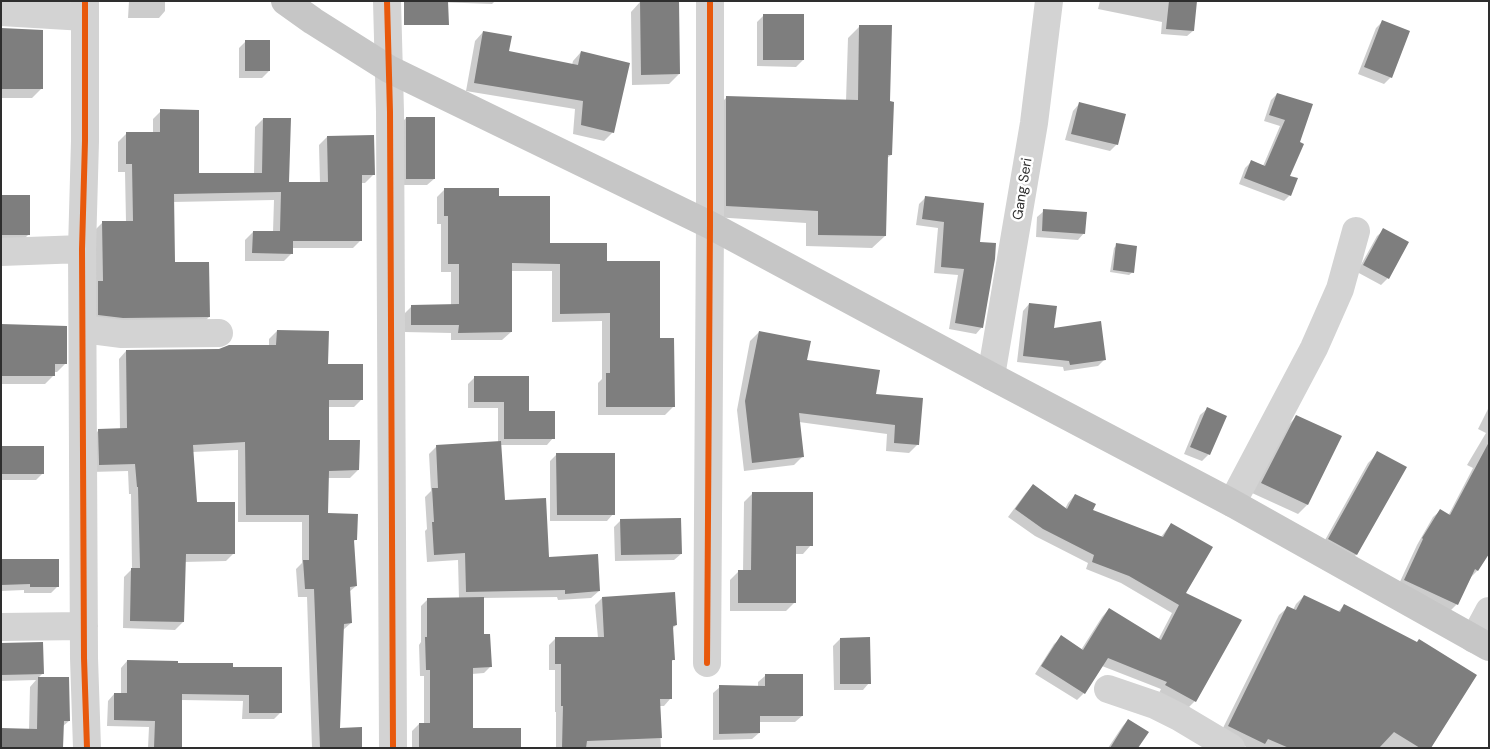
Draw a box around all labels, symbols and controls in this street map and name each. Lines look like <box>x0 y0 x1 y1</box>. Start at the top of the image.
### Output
street label: Gang Seri <box>1010 157 1036 221</box>

